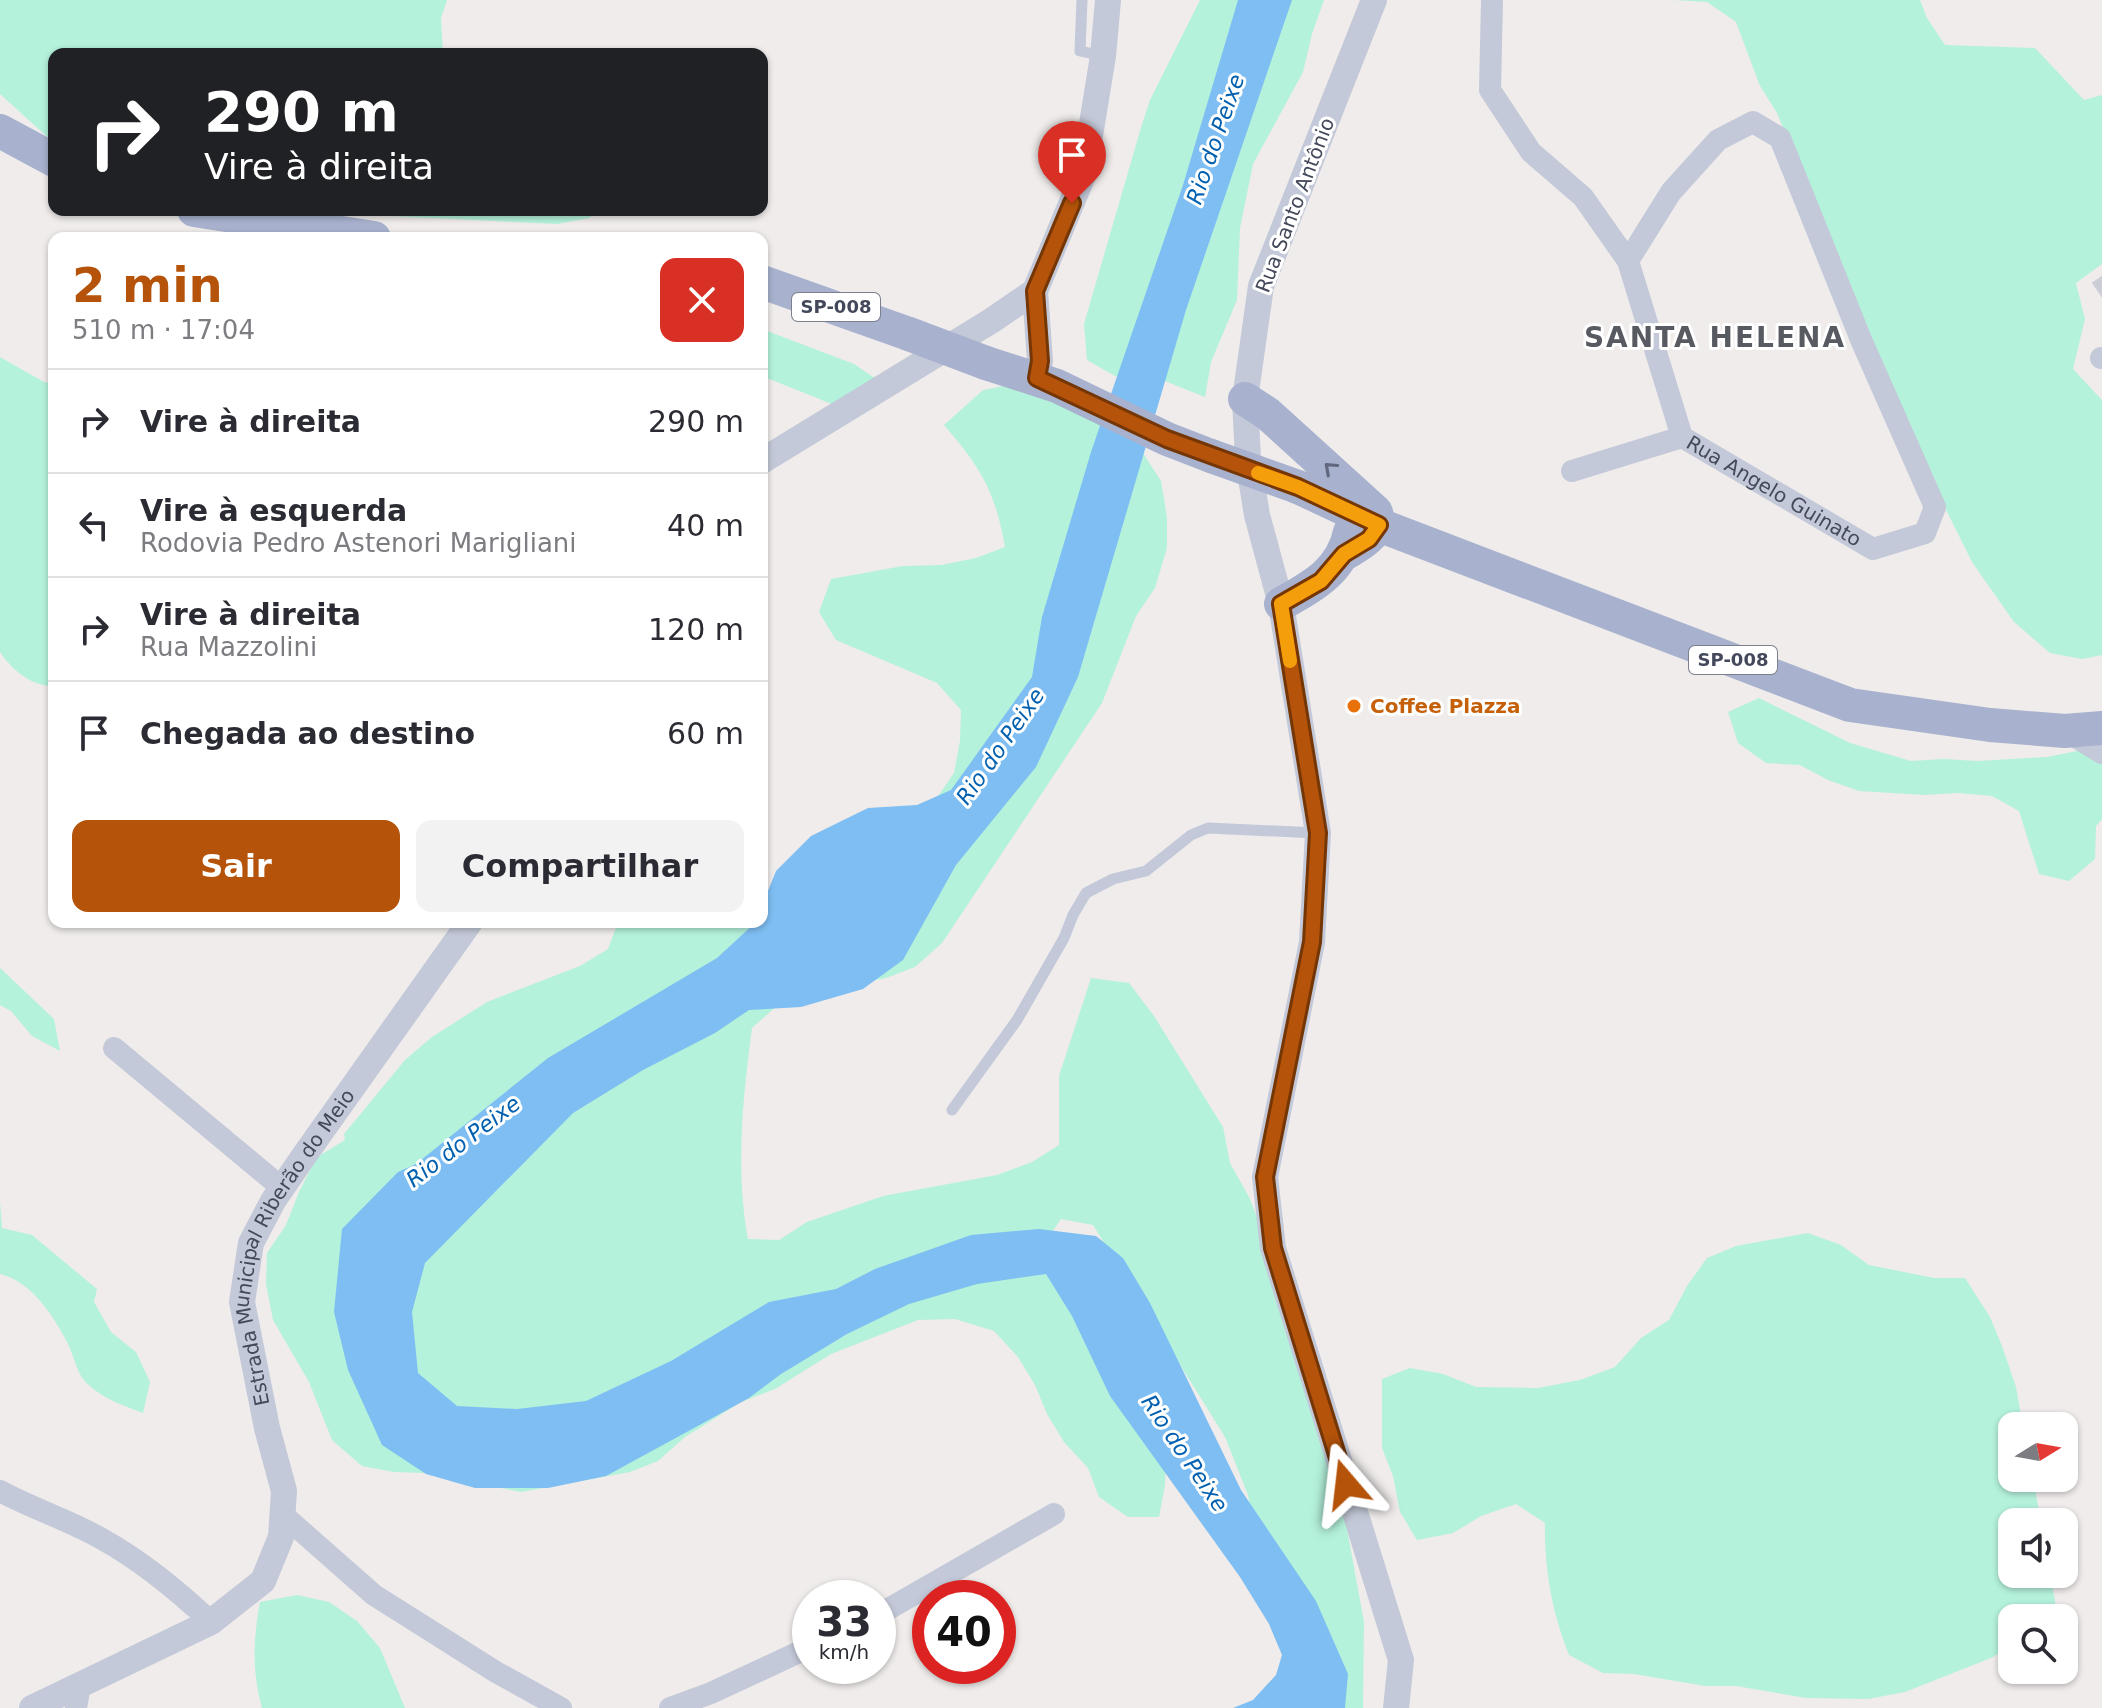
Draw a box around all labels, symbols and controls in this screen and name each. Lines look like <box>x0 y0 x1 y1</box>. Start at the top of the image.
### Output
water label: Rio do Peixe <box>1182 71 1249 207</box>
text: 290 m <box>204 79 399 144</box>
icon: right <box>72 80 176 184</box>
street label: Rua Santo Antônio <box>1251 114 1339 296</box>
pin <box>1038 121 1106 203</box>
icon: arrive <box>1050 133 1094 177</box>
text: Vire à direita <box>204 146 434 187</box>
text: 2 min <box>72 257 223 313</box>
button: close <box>660 258 744 342</box>
road number: SP-008 <box>792 293 880 321</box>
text: 510 m · 17:04 <box>72 315 255 345</box>
district label: SANTA HELENA <box>1584 321 1846 354</box>
icon: right <box>72 399 116 443</box>
text: Vire à direita <box>140 404 361 439</box>
text: 290 m <box>648 404 744 439</box>
street label: Rua Angelo Guinato <box>1682 430 1866 551</box>
one-way arrow <box>1324 463 1339 478</box>
text: Vire à esquerda <box>140 493 407 528</box>
icon: left <box>72 503 116 547</box>
text: 40 m <box>667 508 744 543</box>
text: Rodovia Pedro Astenori Marigliani <box>140 528 577 558</box>
text: Vire à direita <box>140 597 361 632</box>
icon: right <box>72 607 116 651</box>
text: 120 m <box>648 612 744 647</box>
text: Rua Mazzolini <box>140 632 317 662</box>
road number: SP-008 <box>1689 646 1777 674</box>
water label: Rio do Peixe <box>951 684 1050 809</box>
place label: Coffee Plazza <box>1370 694 1521 718</box>
marker: Coffee Plazza <box>1345 697 1363 715</box>
icon: arrive <box>72 711 116 755</box>
text: Chegada ao destino <box>140 716 475 751</box>
text: 60 m <box>667 716 744 751</box>
button: Sair <box>72 820 400 912</box>
button: Compartilhar <box>416 820 744 912</box>
street label: Estrada Municipal Riberão do Meio <box>229 1084 360 1408</box>
water label: Rio do Peixe <box>402 1091 525 1192</box>
water label: Rio do Peixe <box>1136 1390 1233 1517</box>
north arrow <box>1998 1412 2078 1492</box>
map controls <box>1998 1412 2078 1684</box>
position arrow <box>1304 1442 1388 1526</box>
button: sound <box>1998 1508 2078 1588</box>
speed limit sign: 40 <box>912 1580 1016 1684</box>
text: 33 <box>816 1599 872 1645</box>
button: search <box>1998 1604 2078 1684</box>
text: km/h <box>819 1640 869 1664</box>

